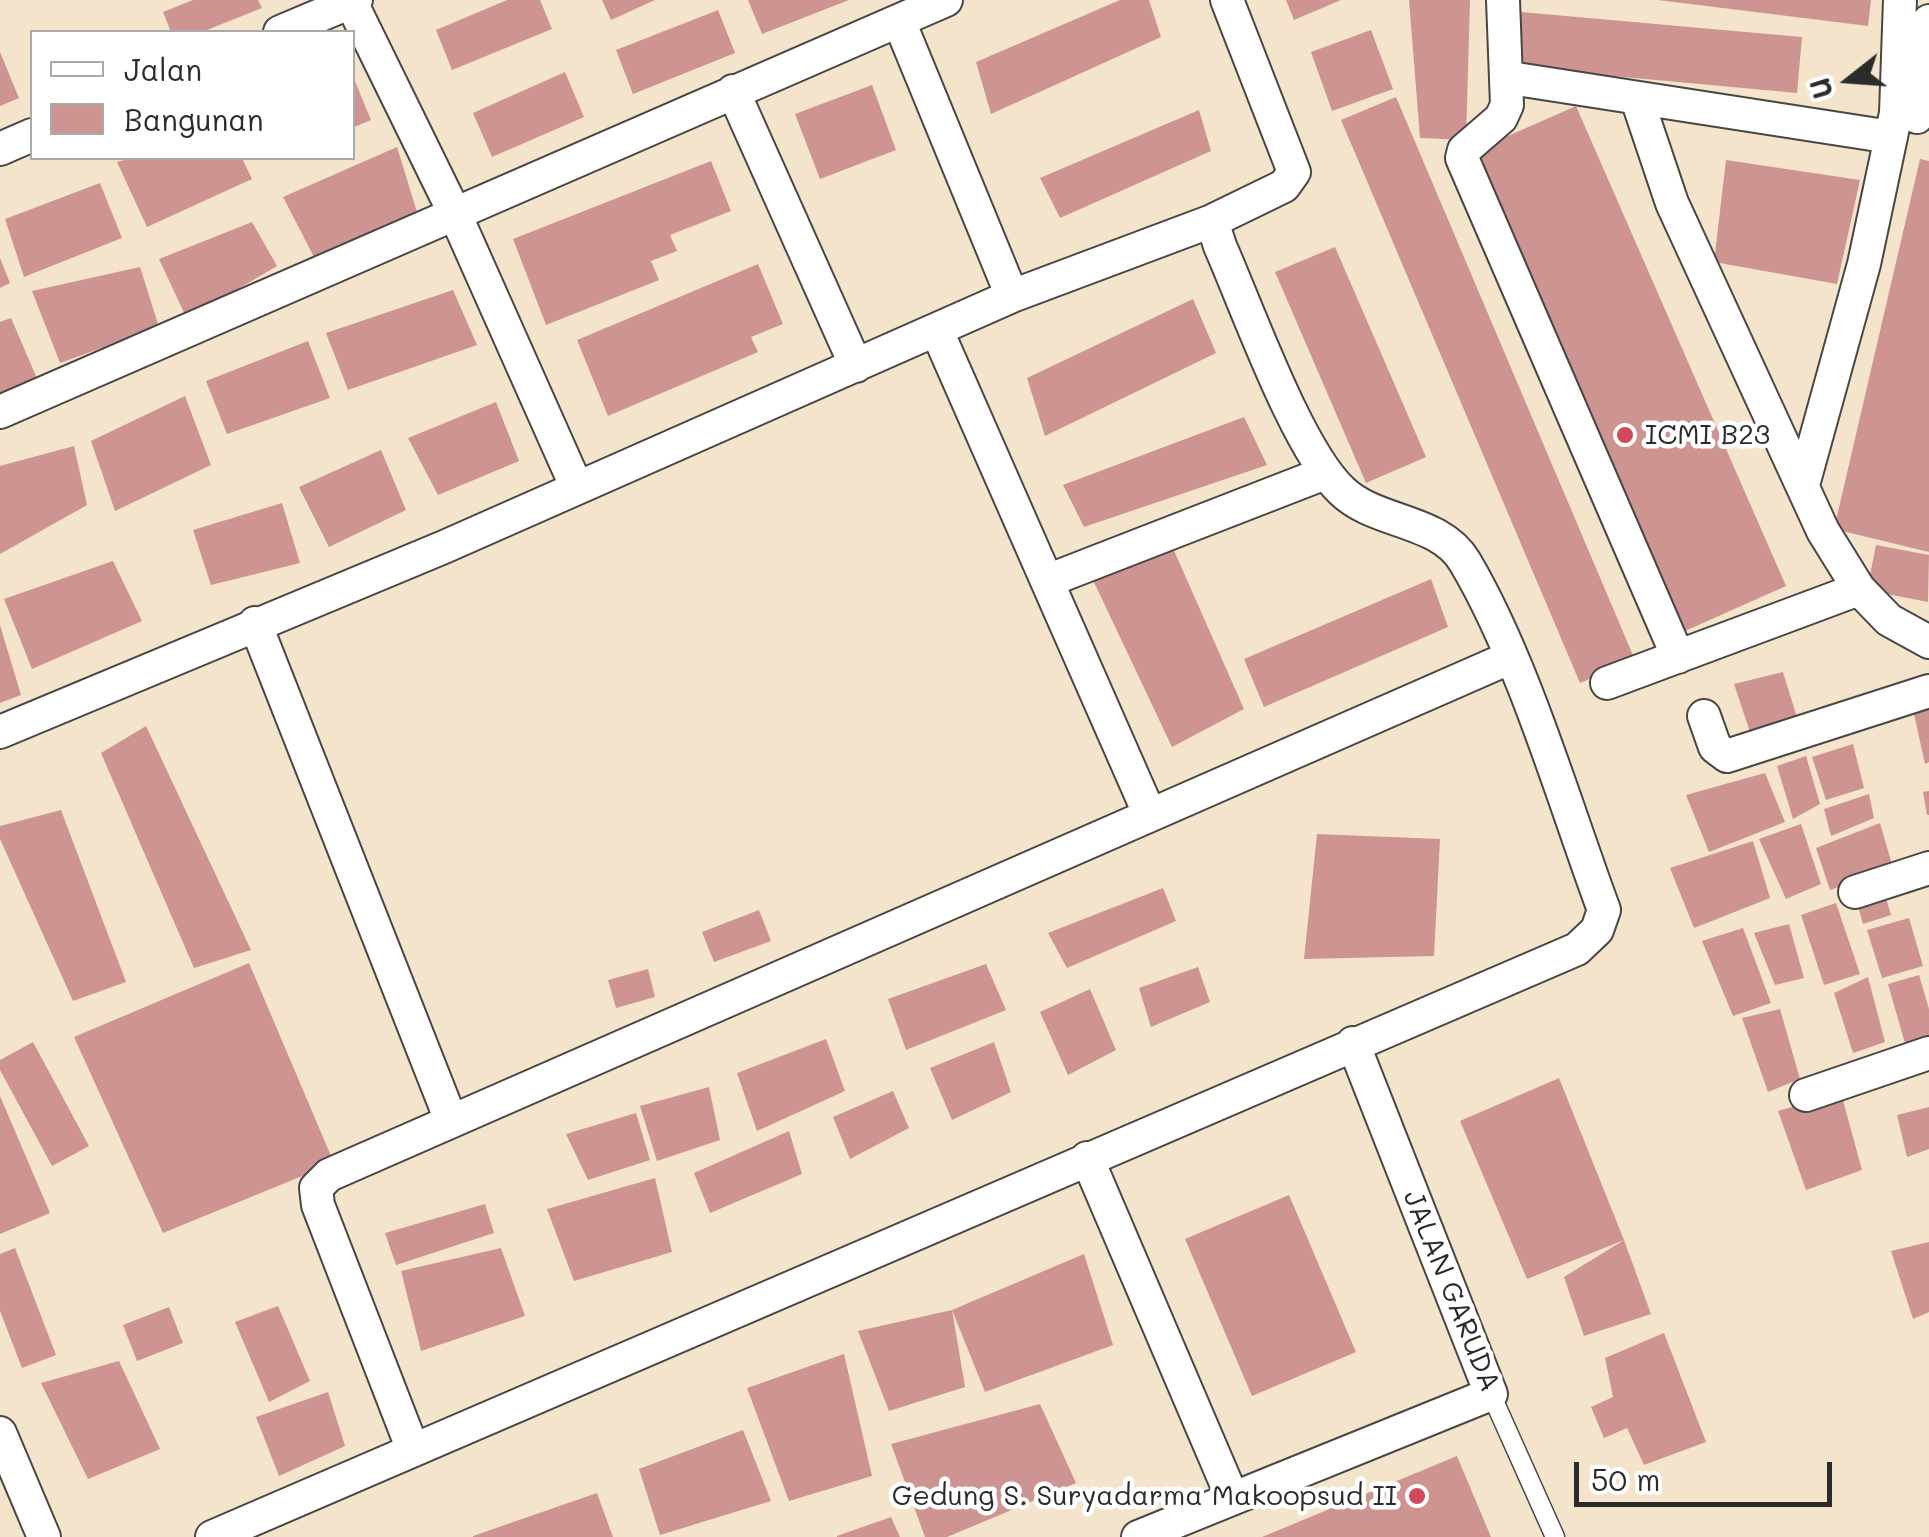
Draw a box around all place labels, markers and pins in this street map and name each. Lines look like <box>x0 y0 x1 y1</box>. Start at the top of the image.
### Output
place label: ICMI B23 <box>1645 418 1770 452</box>
marker: ICMI B23 <box>1614 424 1636 446</box>
place label: Gedung S. Suryadarma Makoopsud II <box>892 1479 1397 1513</box>
marker: Gedung S. Suryadarma Makoopsud II <box>1406 1485 1428 1507</box>

